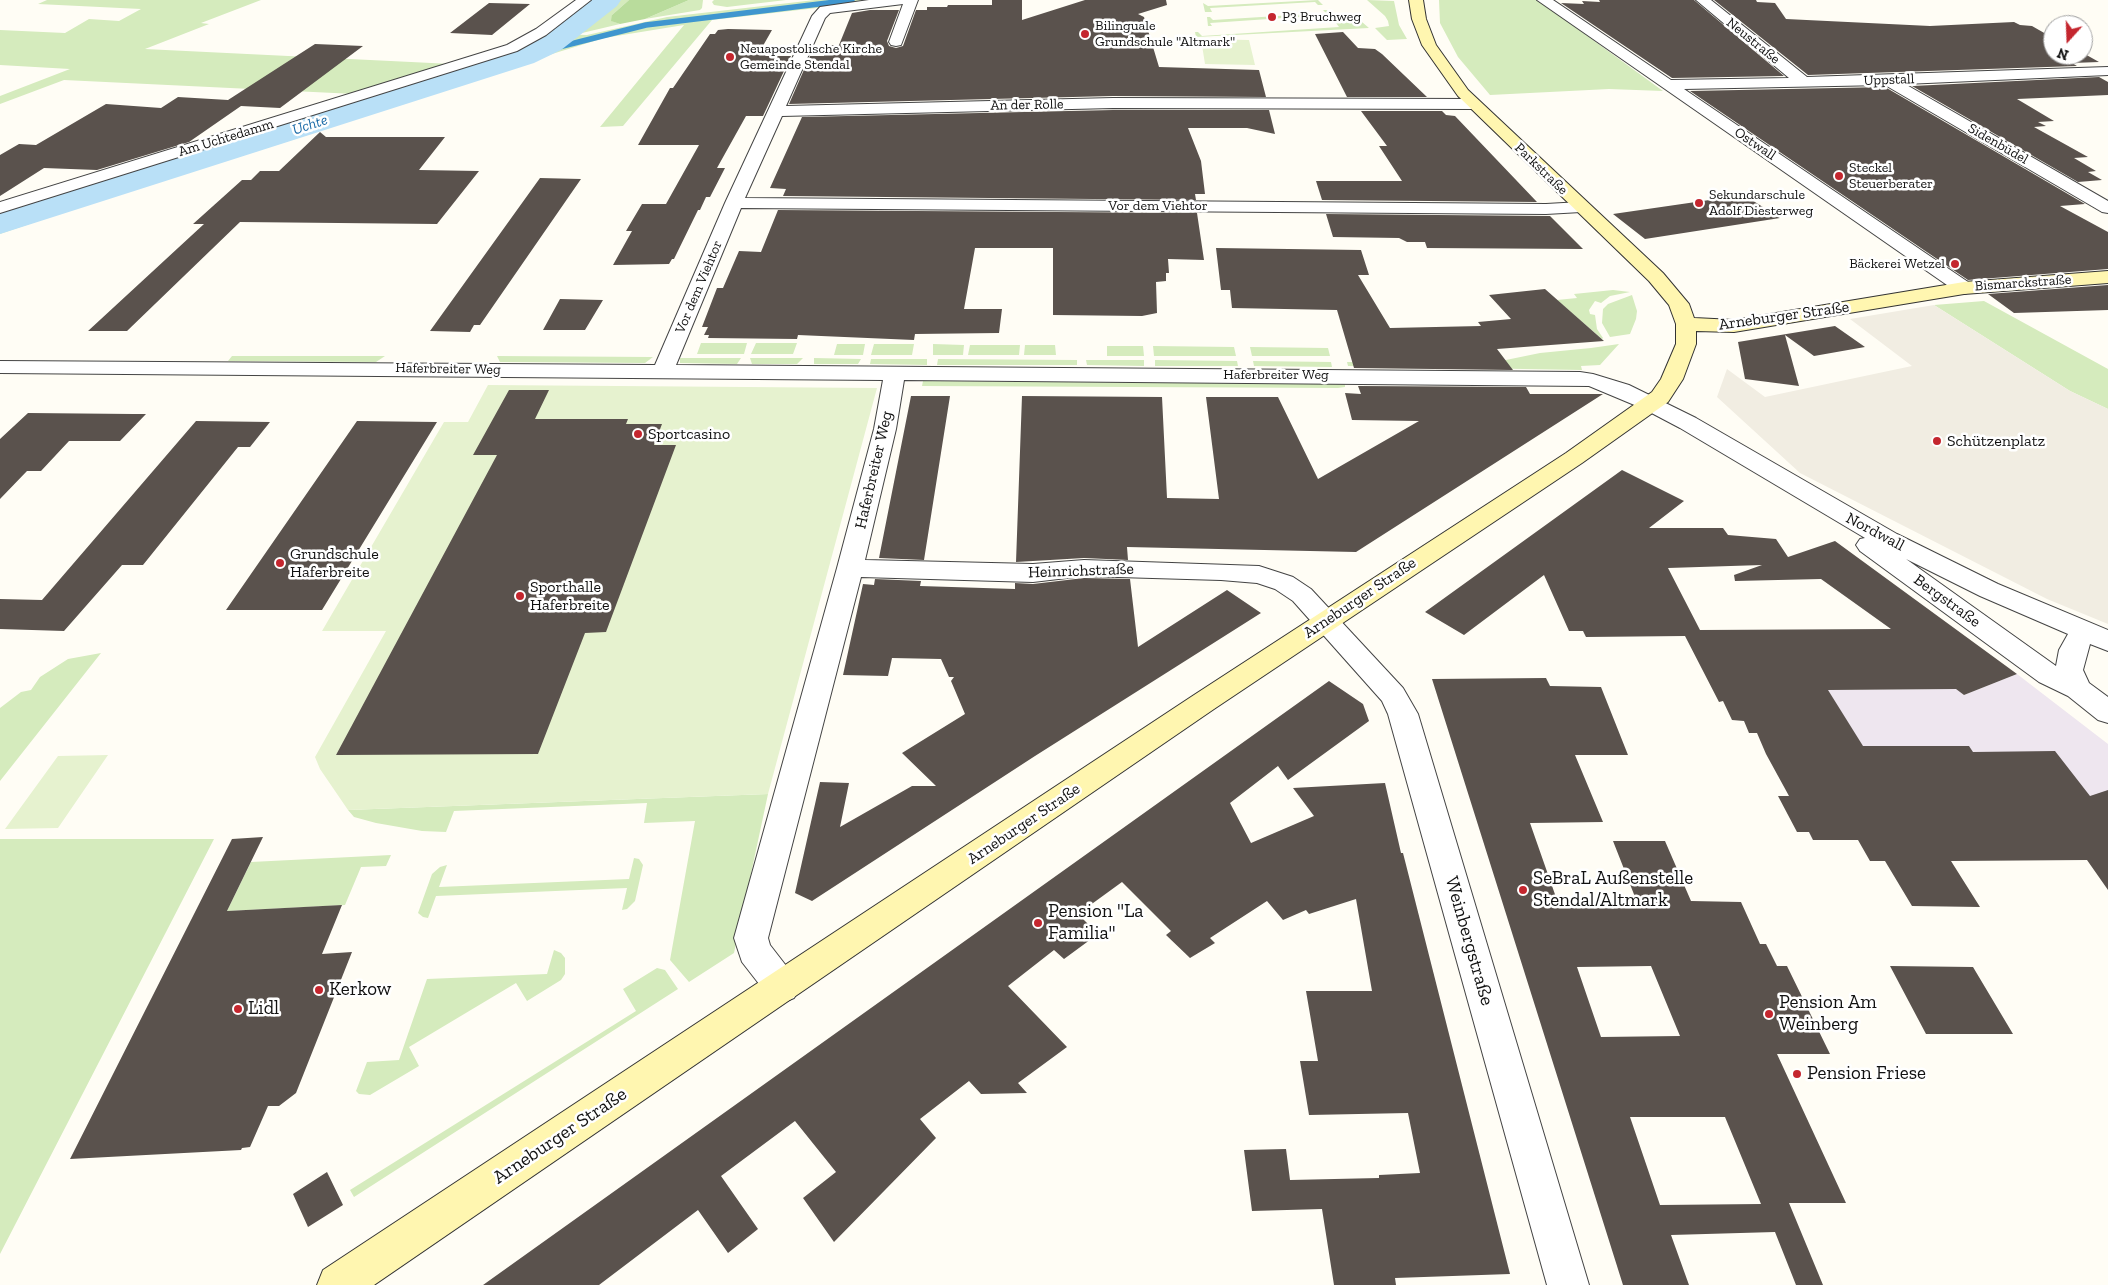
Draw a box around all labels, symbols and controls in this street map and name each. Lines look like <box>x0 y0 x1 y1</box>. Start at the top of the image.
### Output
place label: P3 Bruchweg <box>1282 9 1361 25</box>
marker: P3 Bruchweg <box>1266 11 1278 23</box>
street label: Neustraße <box>1723 14 1783 68</box>
north arrow <box>2043 15 2093 65</box>
place label: Bilinguale Grundschule "Altmark" <box>1095 18 1235 50</box>
marker: Bilinguale Grundschule "Altmark" <box>1079 28 1091 40</box>
place label: Neuapostolische Kirche Gemeinde Stendal <box>740 41 882 74</box>
text: N <box>2055 44 2071 63</box>
marker: Neuapostolische Kirche Gemeinde Stendal <box>724 51 736 63</box>
street label: Uppstall <box>1863 71 1915 89</box>
street label: An der Rolle <box>990 96 1064 114</box>
water label: Uchte <box>290 111 330 139</box>
street label: Am Uchtedamm <box>176 116 276 160</box>
street label: Sidenbüdel <box>1965 120 2031 168</box>
street label: Ostwall <box>1731 124 1779 164</box>
street label: Parkstraße <box>1511 140 1571 198</box>
place label: Steckel Steuerberater <box>1849 160 1933 192</box>
marker: Steckel Steuerberater <box>1833 170 1845 182</box>
place label: Sekundarschule Adolf Diesterweg <box>1709 187 1813 220</box>
marker: Sekundarschule Adolf Diesterweg <box>1693 197 1705 209</box>
street label: Vor dem Viehtor <box>1108 198 1208 214</box>
street label: Vor dem Viehtor <box>672 238 726 336</box>
place label: Bäckerei Wetzel <box>1849 256 1945 272</box>
marker: Bäckerei Wetzel <box>1949 258 1961 270</box>
street label: Bismarckstraße <box>1974 271 2072 295</box>
street label: Arneburger Straße <box>1718 297 1850 335</box>
street label: Haferbreiter Weg <box>395 360 501 378</box>
street label: Haferbreiter Weg <box>1223 367 1329 383</box>
street label: Haferbreiter Weg <box>851 409 897 531</box>
place label: Sportcasino <box>648 424 730 444</box>
marker: Sportcasino <box>632 428 644 440</box>
place label: Schützenplatz <box>1947 431 2045 451</box>
marker: Schützenplatz <box>1931 435 1943 447</box>
street label: Nordwall <box>1842 509 1908 555</box>
place label: Grundschule Haferbreite <box>290 544 379 582</box>
street label: Arneburger Straße <box>1300 553 1420 643</box>
marker: Grundschule Haferbreite <box>274 557 286 569</box>
street label: Heinrichstraße <box>1028 560 1134 582</box>
street label: Bergstraße <box>1910 570 1984 632</box>
place label: Sporthalle Haferbreite <box>530 577 610 615</box>
marker: Sporthalle Haferbreite <box>514 590 526 602</box>
street label: Arneburger Straße <box>964 779 1084 869</box>
place label: SeBraL Außenstelle Stendal/Altmark <box>1533 868 1693 912</box>
street label: Weinbergstraße <box>1440 874 1498 1008</box>
marker: SeBraL Außenstelle Stendal/Altmark <box>1517 884 1529 896</box>
place label: Pension "La Familia" <box>1048 901 1143 945</box>
marker: Pension "La Familia" <box>1032 917 1044 929</box>
place label: Kerkow <box>329 979 391 1001</box>
marker: Kerkow <box>313 984 325 996</box>
place label: Pension Am Weinberg <box>1779 992 1877 1036</box>
place label: Lidl <box>248 998 279 1020</box>
marker: Lidl <box>232 1003 244 1015</box>
marker: Pension Am Weinberg <box>1763 1008 1775 1020</box>
place label: Pension Friese <box>1807 1063 1926 1085</box>
marker: Pension Friese <box>1791 1068 1803 1080</box>
street label: Arneburger Straße <box>489 1083 631 1189</box>

